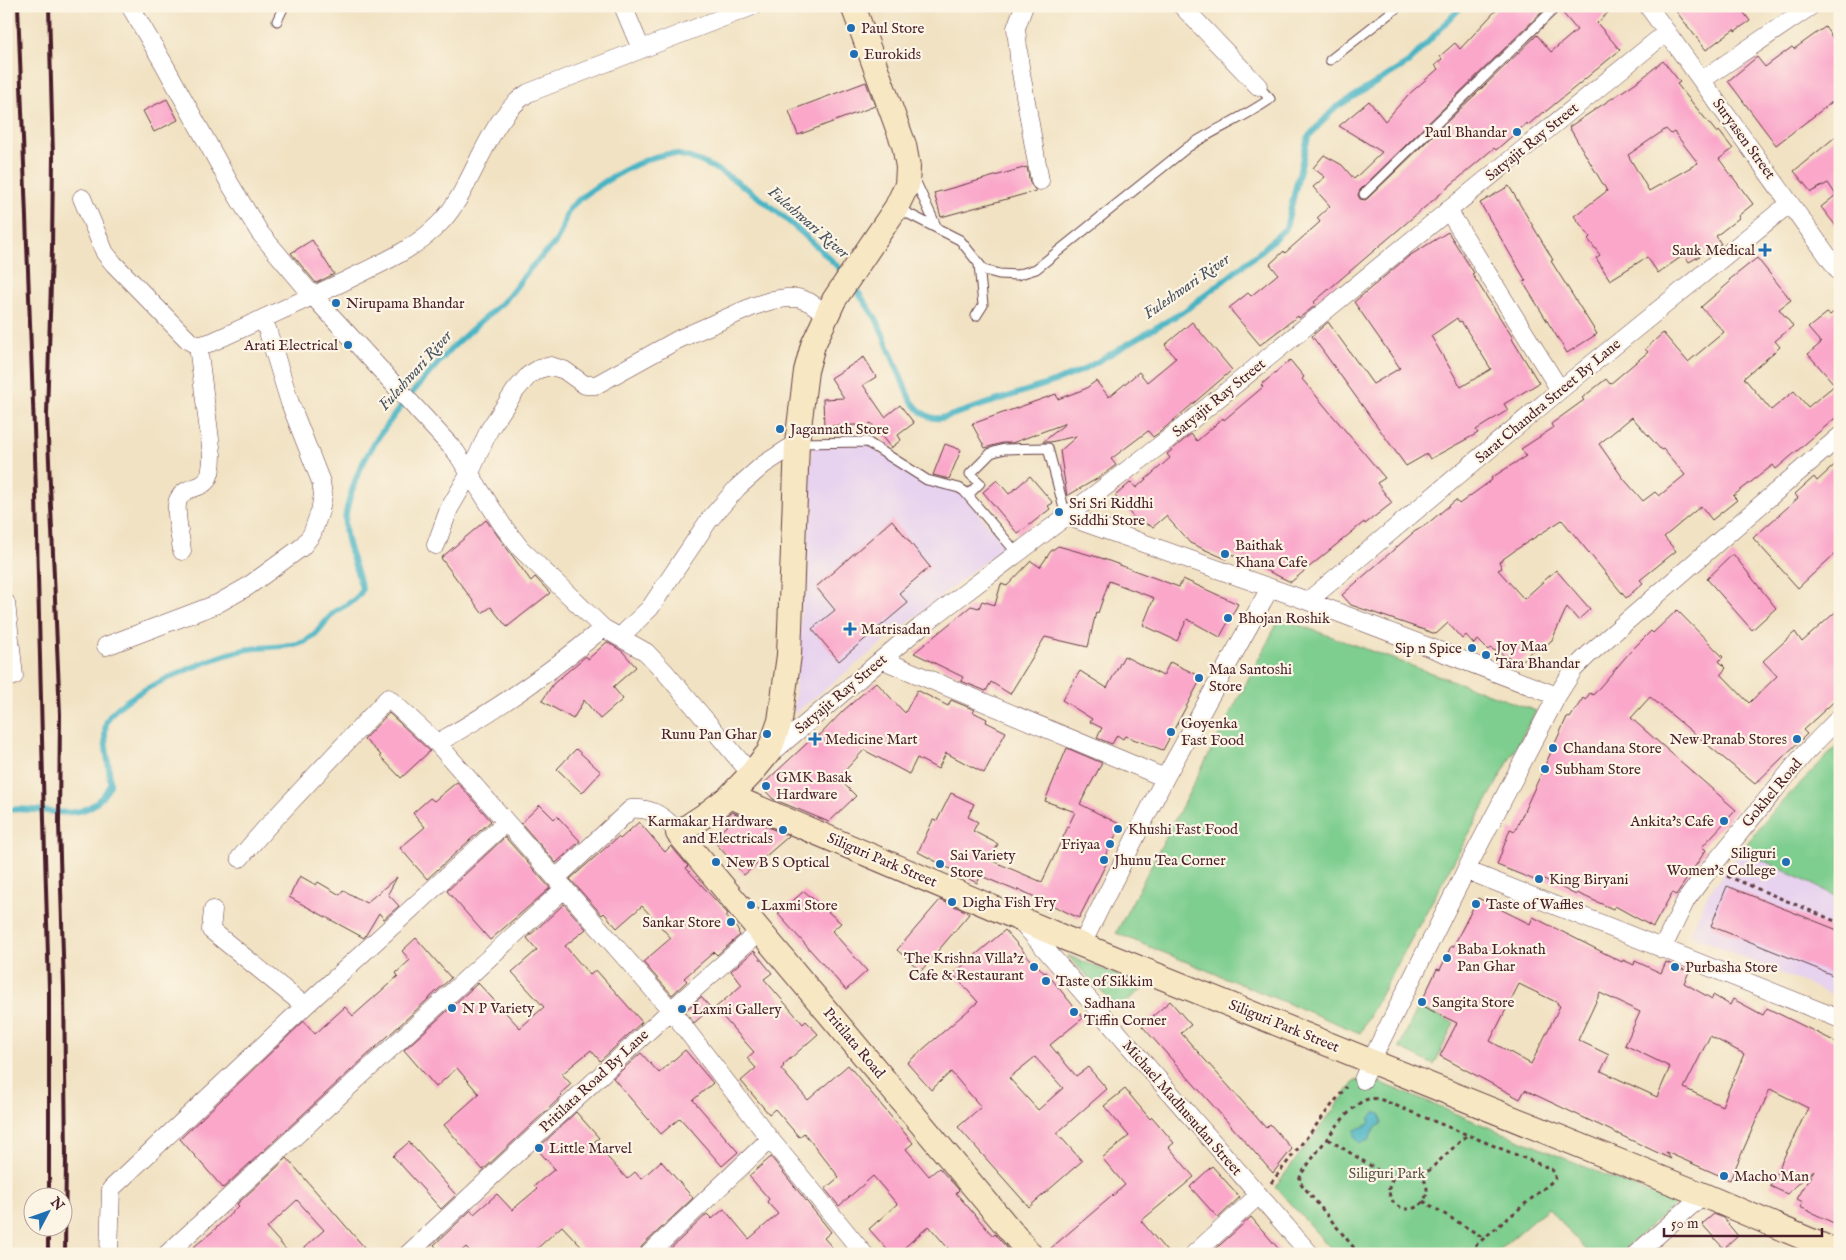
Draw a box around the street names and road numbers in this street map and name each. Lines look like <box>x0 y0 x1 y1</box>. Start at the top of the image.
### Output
street label: Suryasen Street <box>1708 95 1780 183</box>
street label: Satyajit Ray Street <box>1481 99 1583 185</box>
street label: Sarat Chandra Street By Lane <box>1471 334 1625 467</box>
street label: Satyajit Ray Street <box>1168 355 1270 441</box>
street label: Satyajit Ray Street <box>791 650 891 738</box>
street label: Gokhel Road <box>1738 754 1807 831</box>
street label: Siliguri Park Street <box>824 828 940 892</box>
street label: Siliguri Park Street <box>1226 995 1342 1057</box>
street label: Pritilata Road <box>819 1004 890 1083</box>
street label: Pritilata Road By Lane <box>535 1025 653 1137</box>
street label: Michael Madhusudan Street <box>1118 1036 1246 1180</box>

